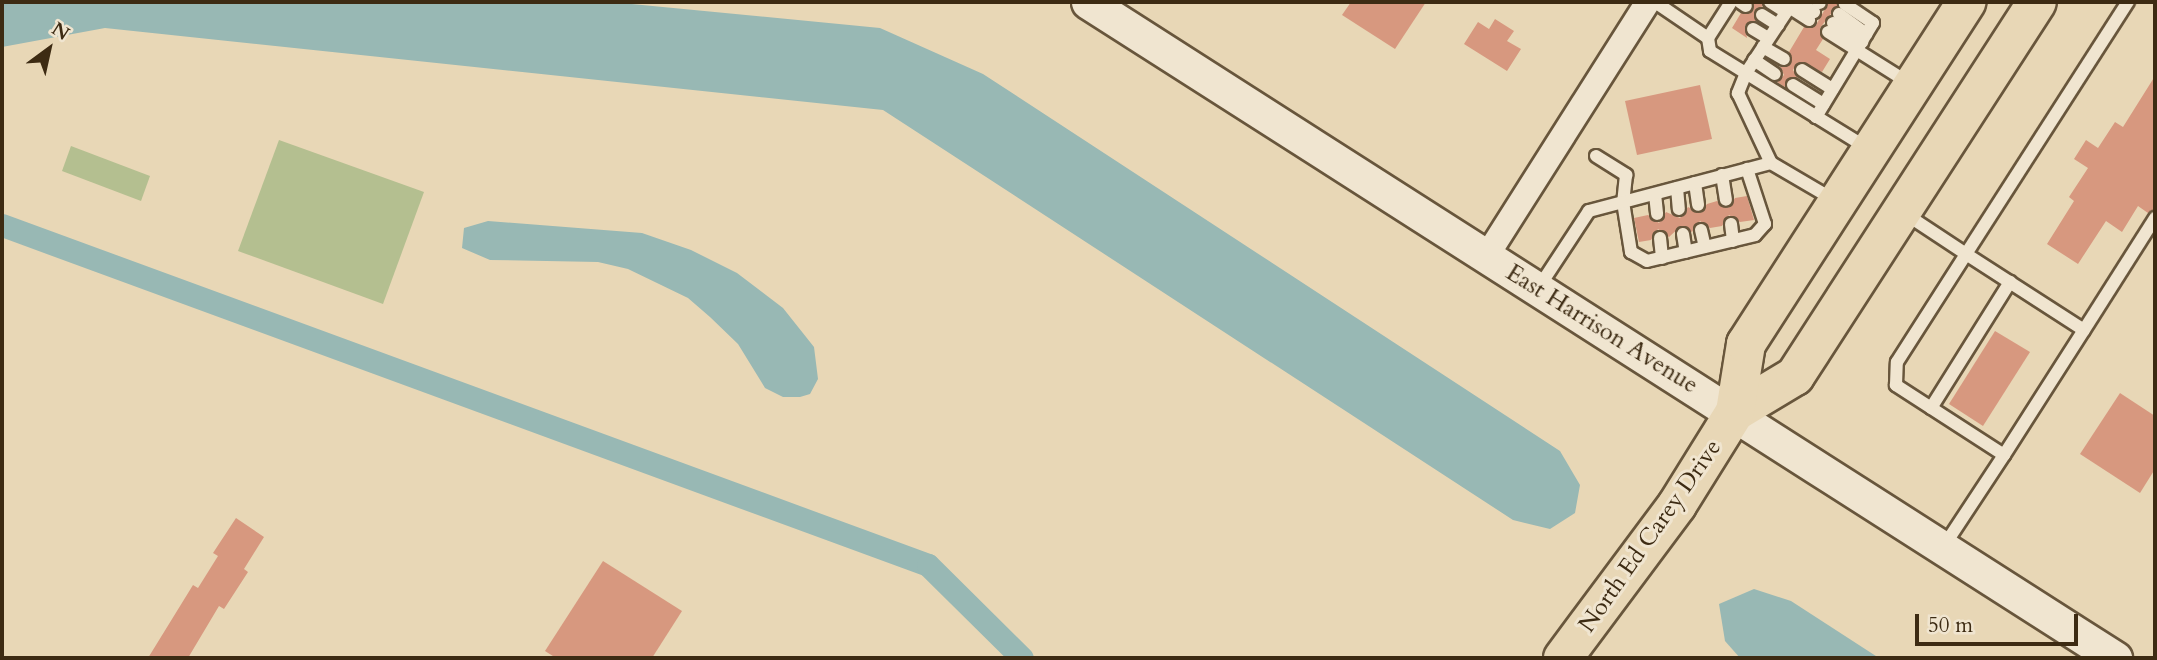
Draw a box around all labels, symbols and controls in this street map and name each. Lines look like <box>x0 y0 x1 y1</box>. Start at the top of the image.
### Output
north arrow <box>14 14 84 84</box>
text: N <box>46 16 74 47</box>
street label: East Harrison Avenue <box>1501 258 1703 400</box>
street label: North Ed Carey Drive <box>1573 434 1727 638</box>
scale bar <box>1919 600 2082 644</box>
text: 50 m <box>1928 611 1973 640</box>

